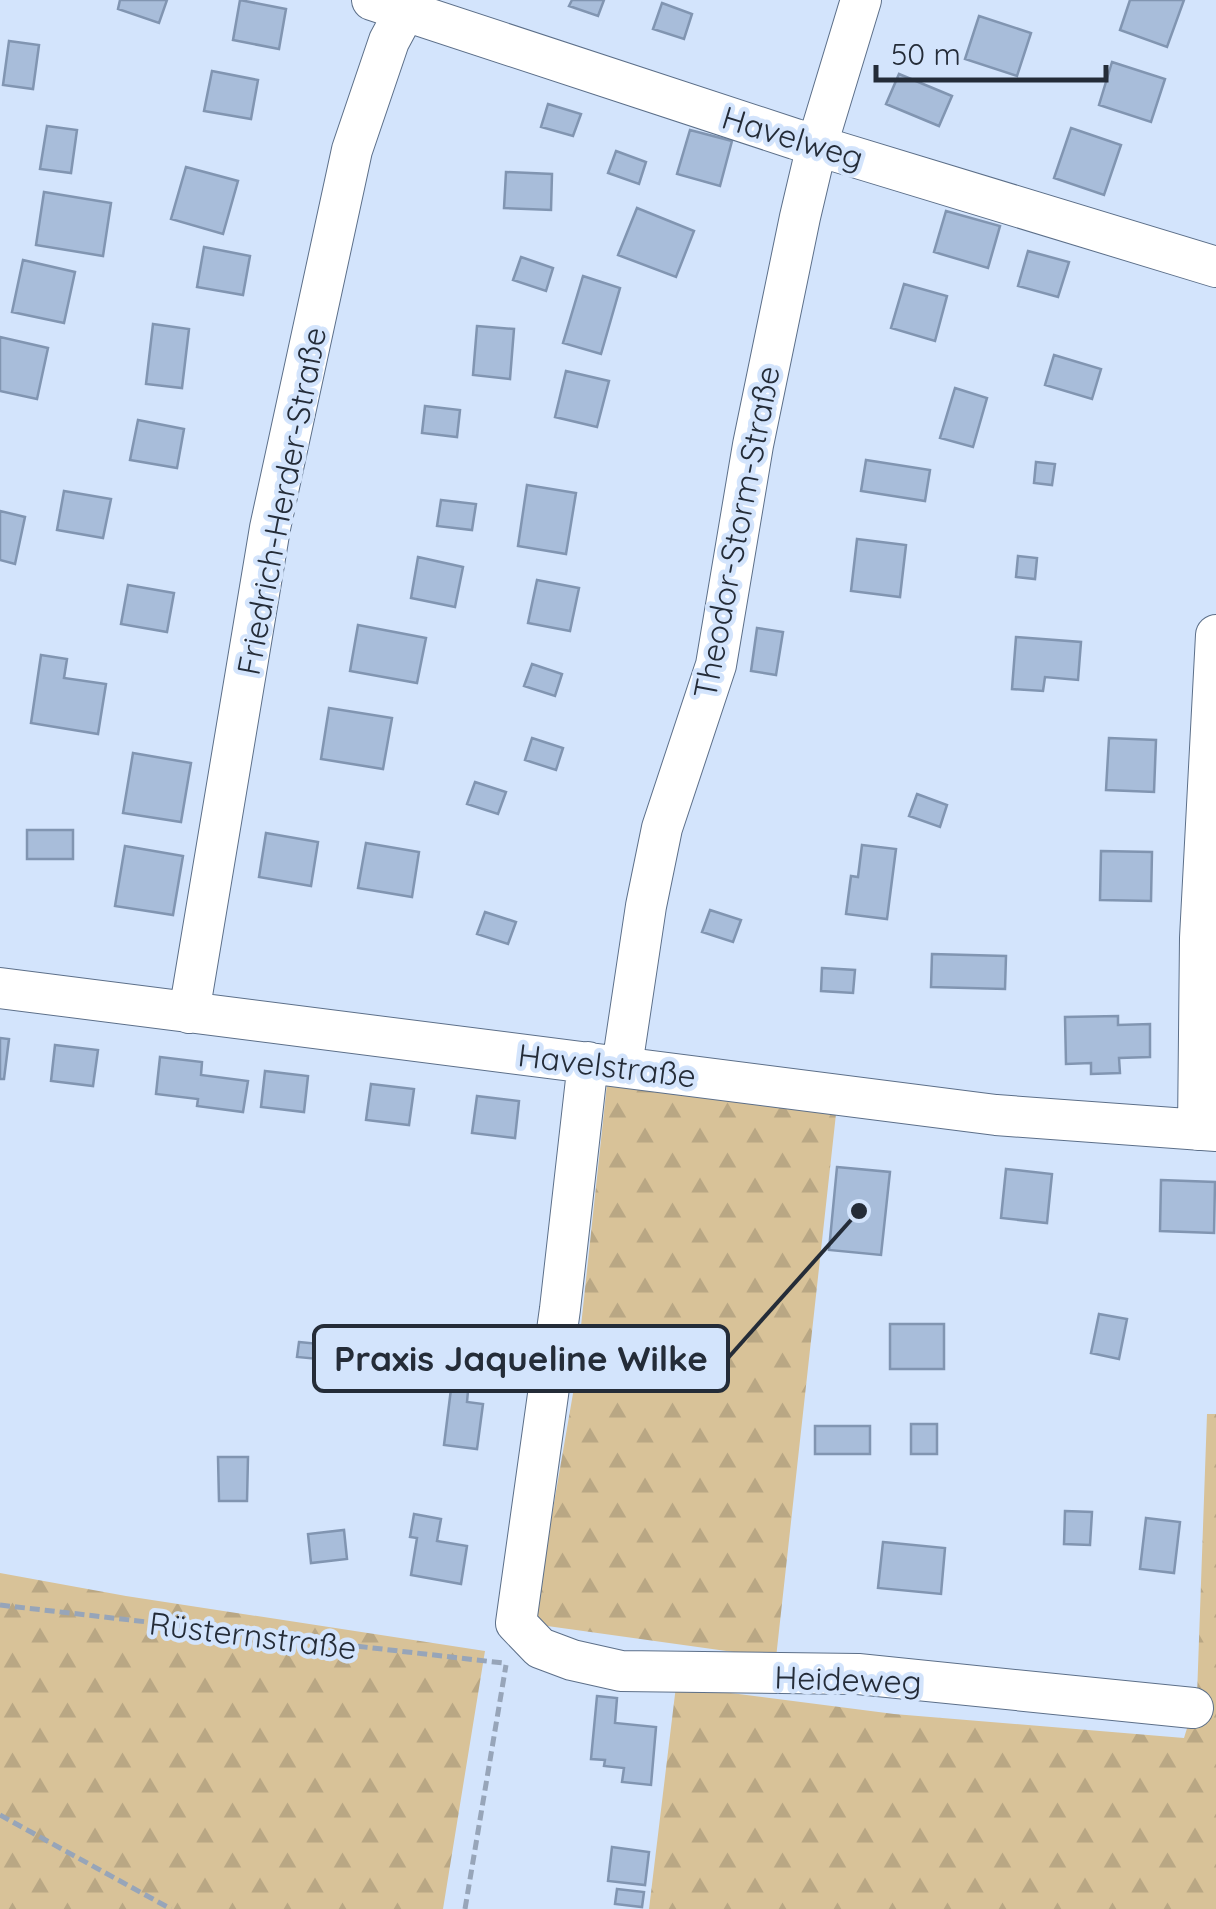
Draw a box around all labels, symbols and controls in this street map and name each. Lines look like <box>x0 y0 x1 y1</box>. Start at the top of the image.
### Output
scale bar <box>876 20 1106 82</box>
text: 50 m <box>891 35 961 73</box>
street label: Havelweg <box>717 97 869 177</box>
street label: Friedrich-Herder-Straße <box>228 324 334 678</box>
street label: Theodor-Storm-Straße <box>684 362 788 702</box>
street label: Havelstraße <box>516 1034 698 1096</box>
callout: Praxis Jaqueline Wilke <box>314 1326 728 1391</box>
text: Praxis Jaqueline Wilke <box>334 1336 708 1380</box>
street label: Rüsternstraße <box>147 1602 359 1668</box>
street label: Heideweg <box>774 1656 922 1702</box>

